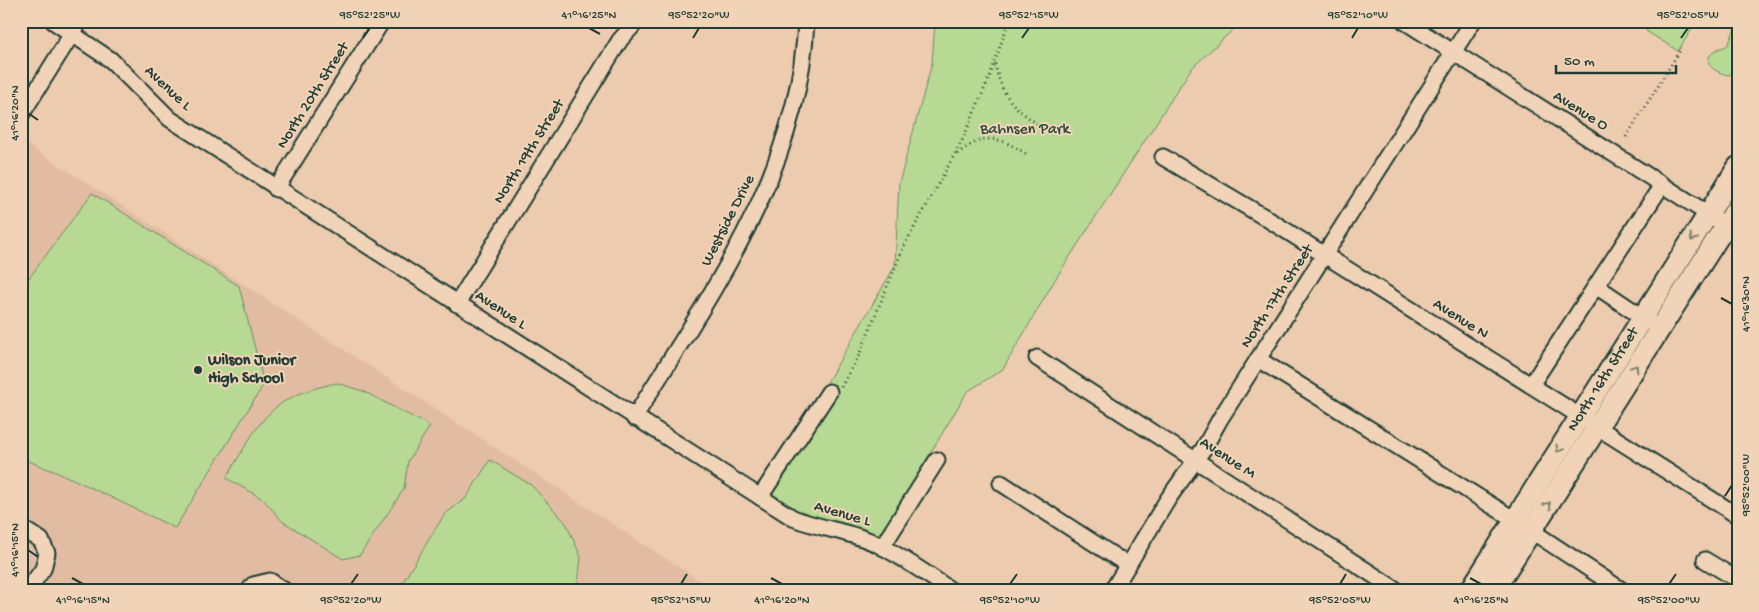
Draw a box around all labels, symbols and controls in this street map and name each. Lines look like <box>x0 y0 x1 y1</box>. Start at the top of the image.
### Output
text: 95°52'25"W <box>339 9 400 23</box>
text: 41°16'25"N <box>562 9 617 23</box>
text: 95°52'20"W <box>668 9 729 23</box>
text: 95°52'15"W <box>998 9 1059 23</box>
text: 95°52'10"W <box>1327 9 1388 23</box>
text: 95°52'05"W <box>1656 9 1719 23</box>
street label: North 20th Street <box>274 38 355 153</box>
scale bar <box>1556 42 1676 74</box>
text: 50 m <box>1564 53 1595 71</box>
street label: Avenue L <box>139 62 195 116</box>
text: 41°16'20"N <box>9 85 23 141</box>
street label: Avenue O <box>1549 88 1611 137</box>
street label: North 19th Street <box>490 95 570 208</box>
park label: Bahnsen Park <box>979 121 1072 140</box>
street label: Westside Drive <box>698 172 760 270</box>
one-way arrow <box>1690 233 1699 242</box>
street label: North 17th Street <box>1237 240 1319 352</box>
text: 41°16'30"N <box>1740 276 1754 332</box>
street label: Avenue L <box>471 287 530 335</box>
street label: Avenue N <box>1429 295 1491 345</box>
street label: North 16th Street <box>1564 323 1644 435</box>
place label: Wilson Junior High School <box>207 352 298 389</box>
marker: Wilson Junior High School <box>192 364 204 376</box>
one-way arrow <box>1628 364 1638 373</box>
street label: Avenue M <box>1195 434 1259 485</box>
one-way arrow <box>1556 444 1565 453</box>
text: 95°52'00"W <box>1740 454 1754 517</box>
street label: Avenue L <box>812 498 873 532</box>
one-way arrow <box>1541 502 1551 511</box>
text: 41°16'15"N <box>9 523 23 577</box>
text: 41°16'15"N <box>56 594 110 608</box>
text: 95°52'20"W <box>320 594 381 608</box>
text: 95°52'15"W <box>650 594 711 608</box>
text: 41°16'20"N <box>754 594 810 608</box>
text: 95°52'10"W <box>979 594 1040 608</box>
text: 95°52'05"W <box>1308 594 1371 608</box>
text: 41°16'25"N <box>1454 594 1509 608</box>
text: 95°52'00"W <box>1637 594 1700 608</box>

